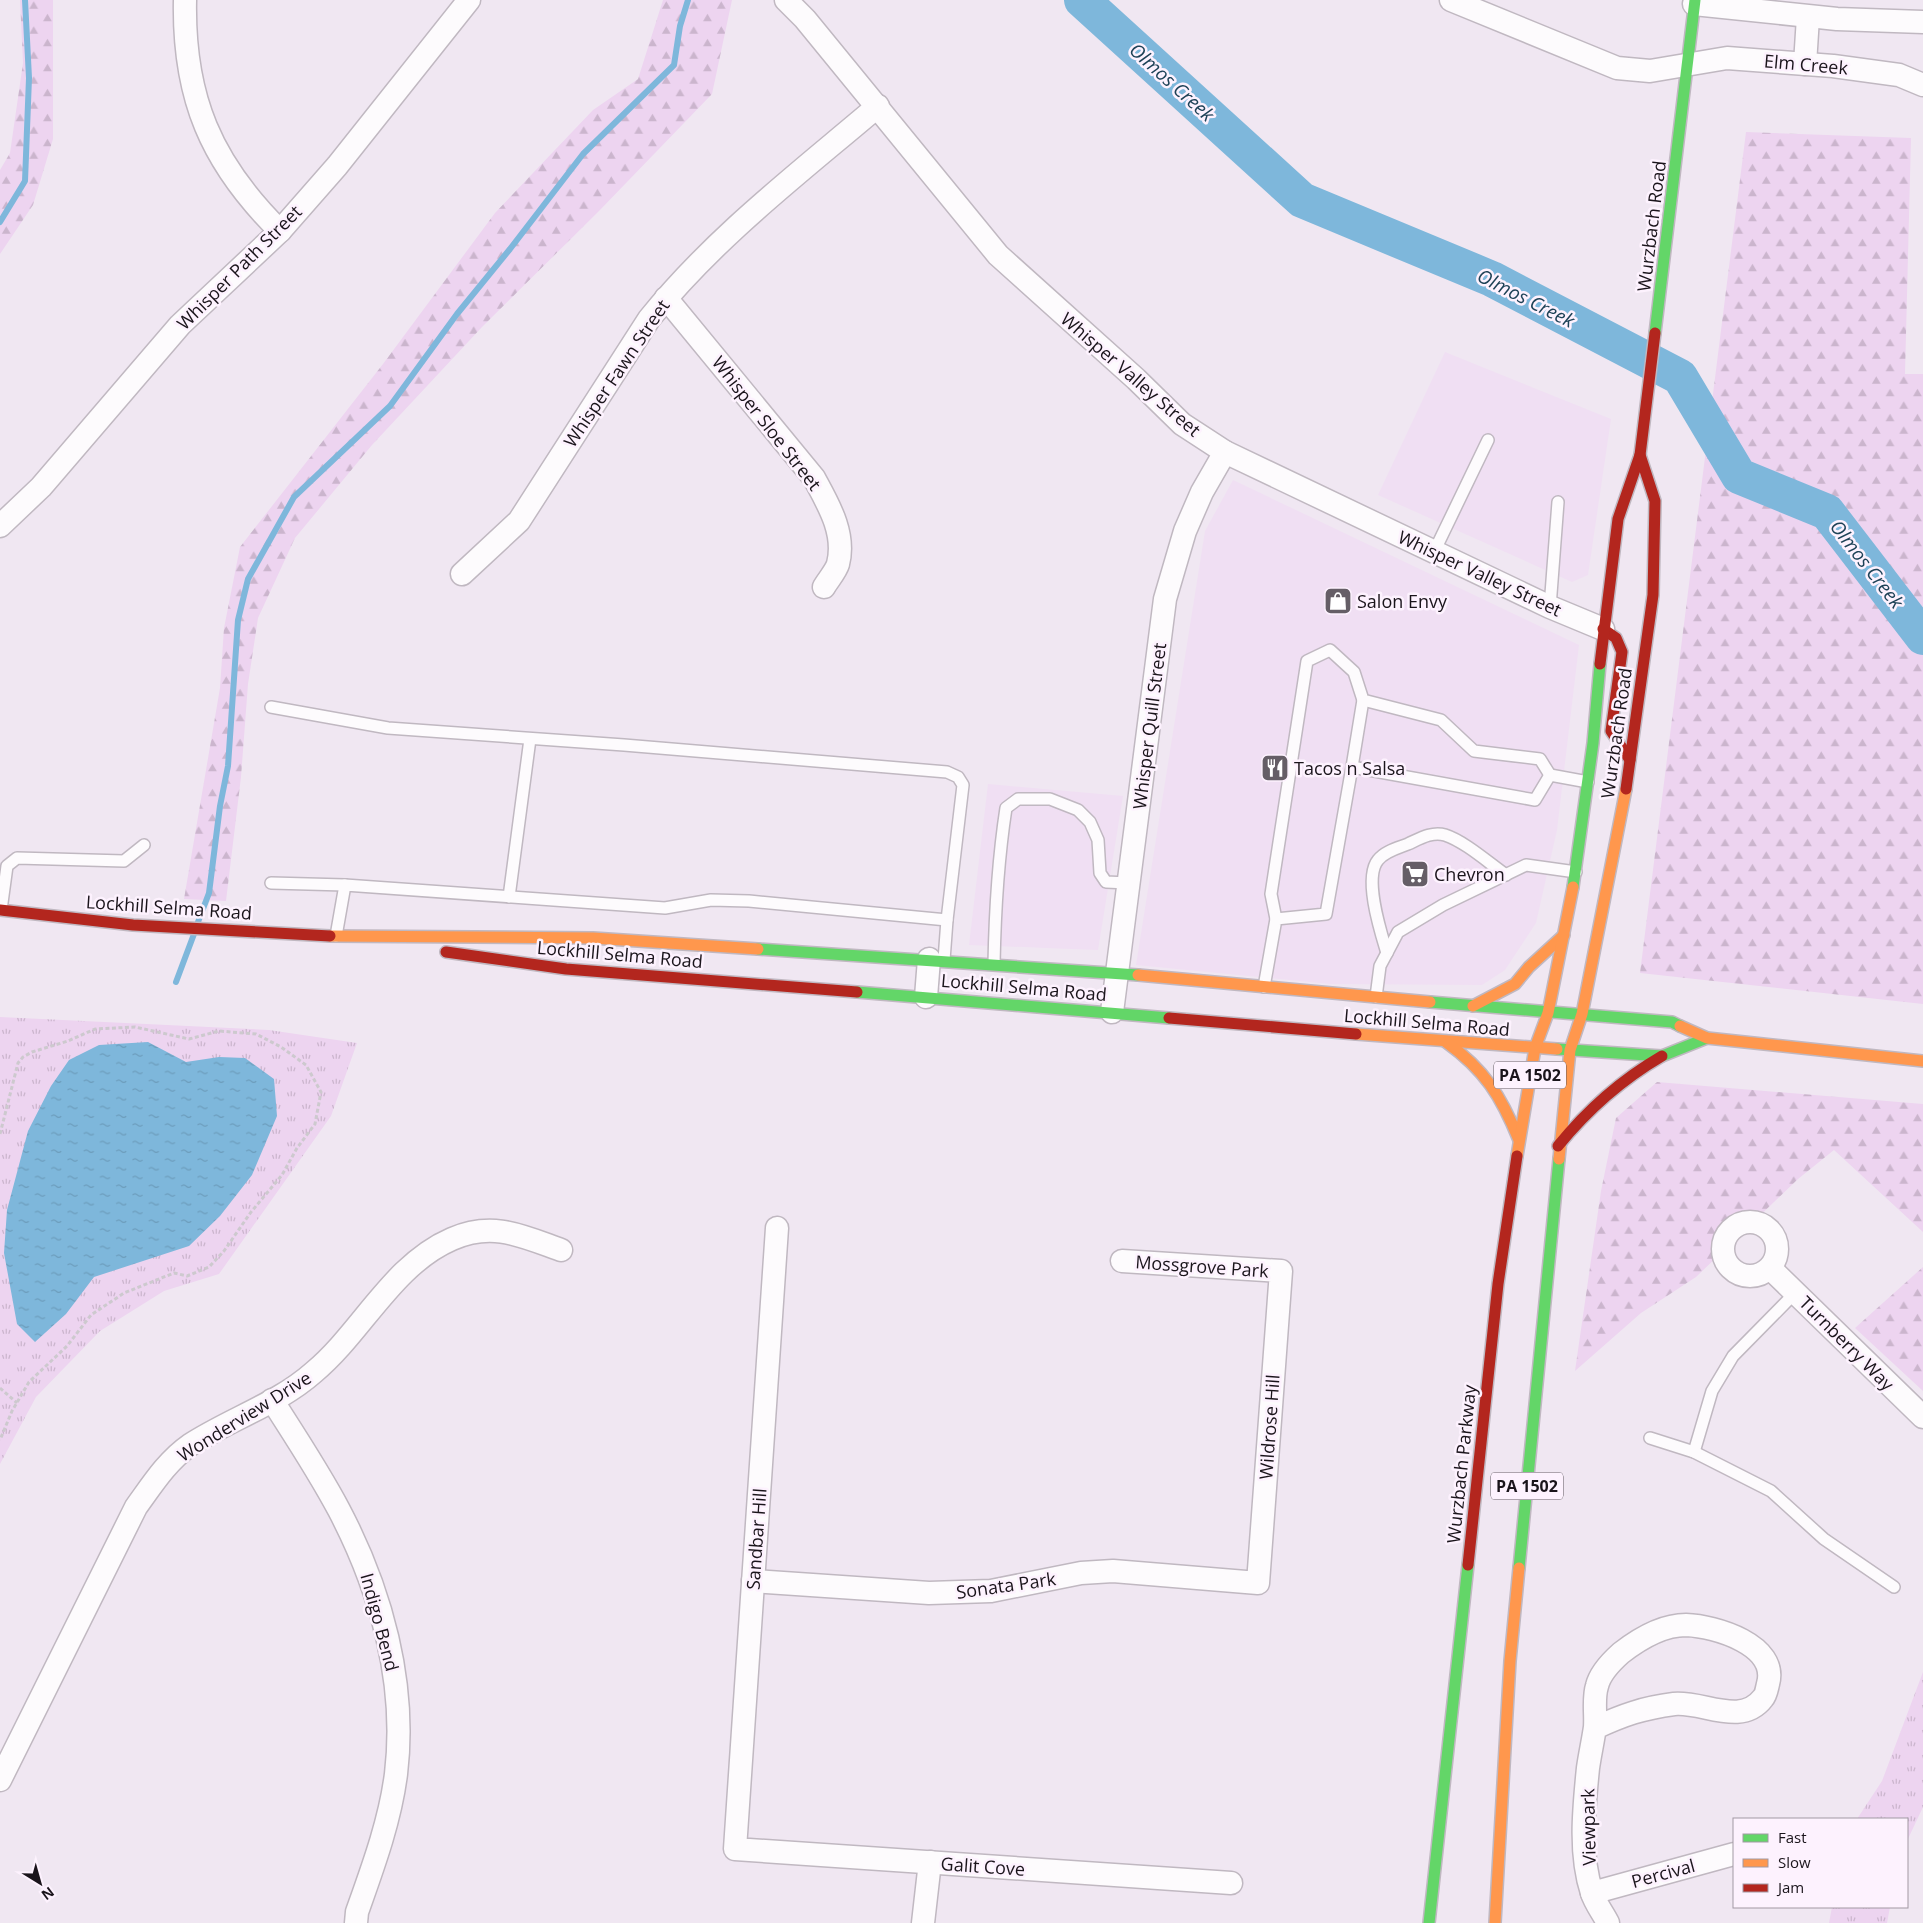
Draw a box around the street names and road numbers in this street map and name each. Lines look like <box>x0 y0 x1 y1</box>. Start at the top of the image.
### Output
street label: Elm Creek <box>1763 48 1850 80</box>
street label: Wurzbach Road <box>1631 159 1671 293</box>
street label: Whisper Path Street <box>171 199 307 335</box>
street label: Whisper Fawn Street <box>558 295 674 451</box>
street label: Whisper Valley Street <box>1056 307 1206 441</box>
street label: Whisper Sloe Street <box>707 351 827 495</box>
street label: Whisper Valley Street <box>1394 525 1566 621</box>
street label: Whisper Quill Street <box>1127 641 1171 811</box>
street label: Wurzbach Road <box>1595 666 1637 800</box>
street label: Lockhill Selma Road <box>85 889 253 925</box>
street label: Lockhill Selma Road <box>536 935 704 973</box>
street label: Lockhill Selma Road <box>940 968 1108 1006</box>
street label: Lockhill Selma Road <box>1343 1003 1511 1041</box>
road number: PA 1502 <box>1494 1062 1566 1088</box>
street label: Mossgrove Park <box>1135 1249 1270 1283</box>
street label: Turnberry Way <box>1794 1290 1900 1396</box>
street label: Wonderview Drive <box>173 1365 315 1467</box>
street label: Wildrose Hill <box>1253 1374 1285 1480</box>
street label: Wurzbach Parkway <box>1441 1383 1481 1545</box>
road number: PA 1502 <box>1491 1472 1563 1500</box>
street label: Sandbar Hill <box>740 1487 772 1591</box>
street label: Sonata Park <box>955 1566 1058 1604</box>
street label: Indigo Bend <box>355 1570 405 1674</box>
street label: Viewpark <box>1575 1788 1601 1866</box>
street label: Galit Cove <box>940 1851 1026 1881</box>
street label: Percival <box>1629 1853 1697 1893</box>

